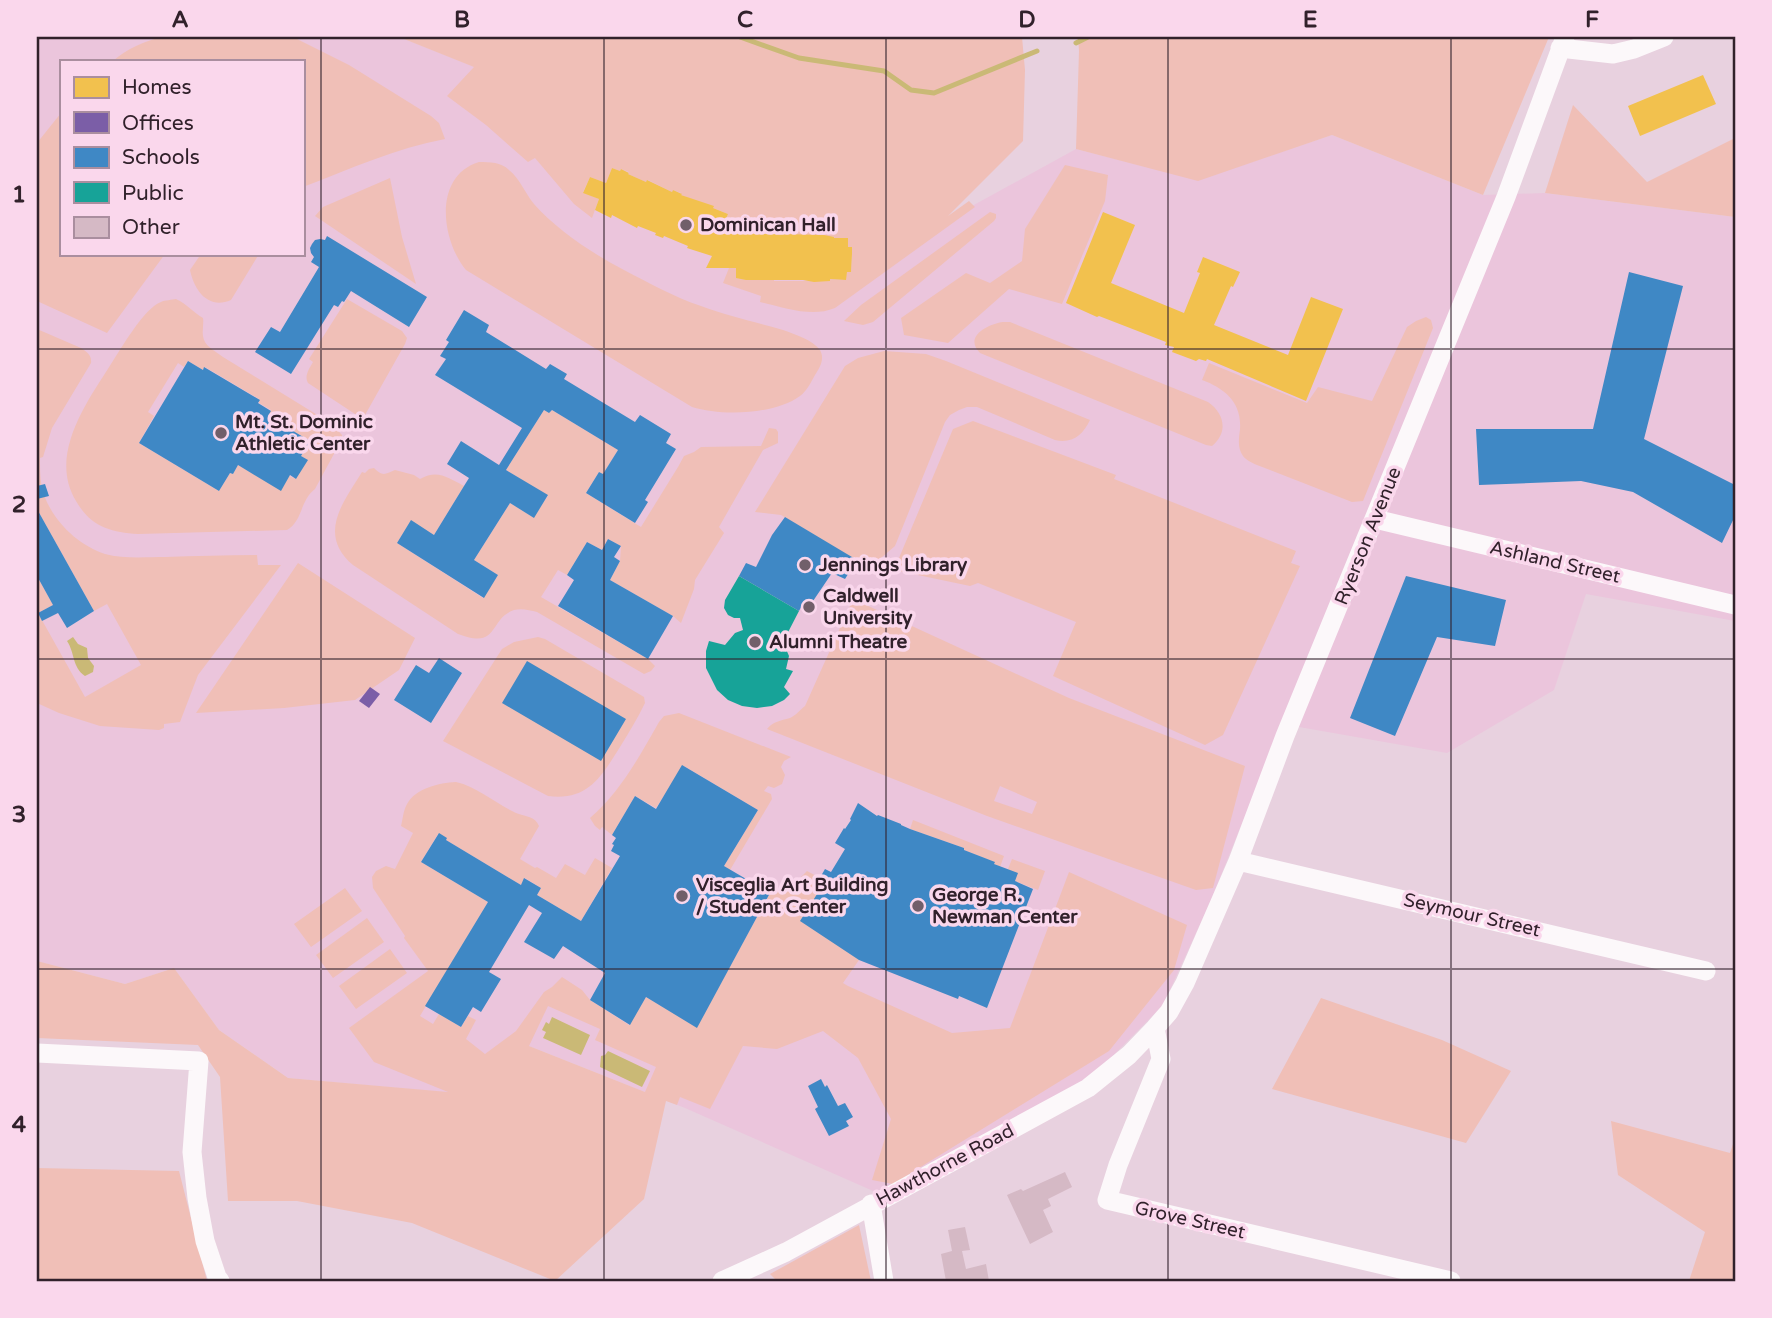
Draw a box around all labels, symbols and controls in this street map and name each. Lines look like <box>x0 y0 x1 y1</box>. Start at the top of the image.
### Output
text: A <box>171 6 189 34</box>
text: B <box>454 6 470 34</box>
text: C <box>737 6 753 34</box>
text: D <box>1018 6 1036 34</box>
text: E <box>1303 6 1317 34</box>
text: F <box>1585 6 1599 34</box>
legend <box>60 60 304 256</box>
text: Homes <box>122 75 192 100</box>
text: Offices <box>122 111 194 136</box>
text: Schools <box>122 145 200 170</box>
text: 1 <box>12 181 26 209</box>
text: Public <box>122 181 184 206</box>
place label: Dominican Hall <box>700 214 836 236</box>
text: Other <box>122 215 180 240</box>
marker: Dominican Hall <box>678 217 694 233</box>
place label: Mt. St. Dominic Athletic Center <box>235 411 373 455</box>
marker: Mt. St. Dominic Athletic Center <box>213 425 229 441</box>
street label: Ryerson Avenue <box>1330 464 1406 608</box>
text: 2 <box>12 491 26 519</box>
street label: Ashland Street <box>1488 536 1622 588</box>
place label: Jennings Library <box>818 554 968 577</box>
marker: Jennings Library <box>797 557 813 573</box>
place label: Caldwell University <box>823 585 913 630</box>
marker: Caldwell University <box>801 599 817 615</box>
place label: Alumni Theatre <box>769 631 908 653</box>
marker: Alumni Theatre <box>747 634 763 650</box>
text: 3 <box>12 801 26 829</box>
place label: Visceglia Art Building / Student Center <box>696 874 889 918</box>
place label: George R. Newman Center <box>932 884 1078 928</box>
marker: Visceglia Art Building / Student Center <box>674 888 690 904</box>
street label: Seymour Street <box>1401 889 1543 941</box>
marker: George R. Newman Center <box>910 898 926 914</box>
text: 4 <box>12 1111 27 1139</box>
street label: Hawthorne Road <box>872 1119 1018 1211</box>
street label: Grove Street <box>1133 1197 1247 1243</box>

